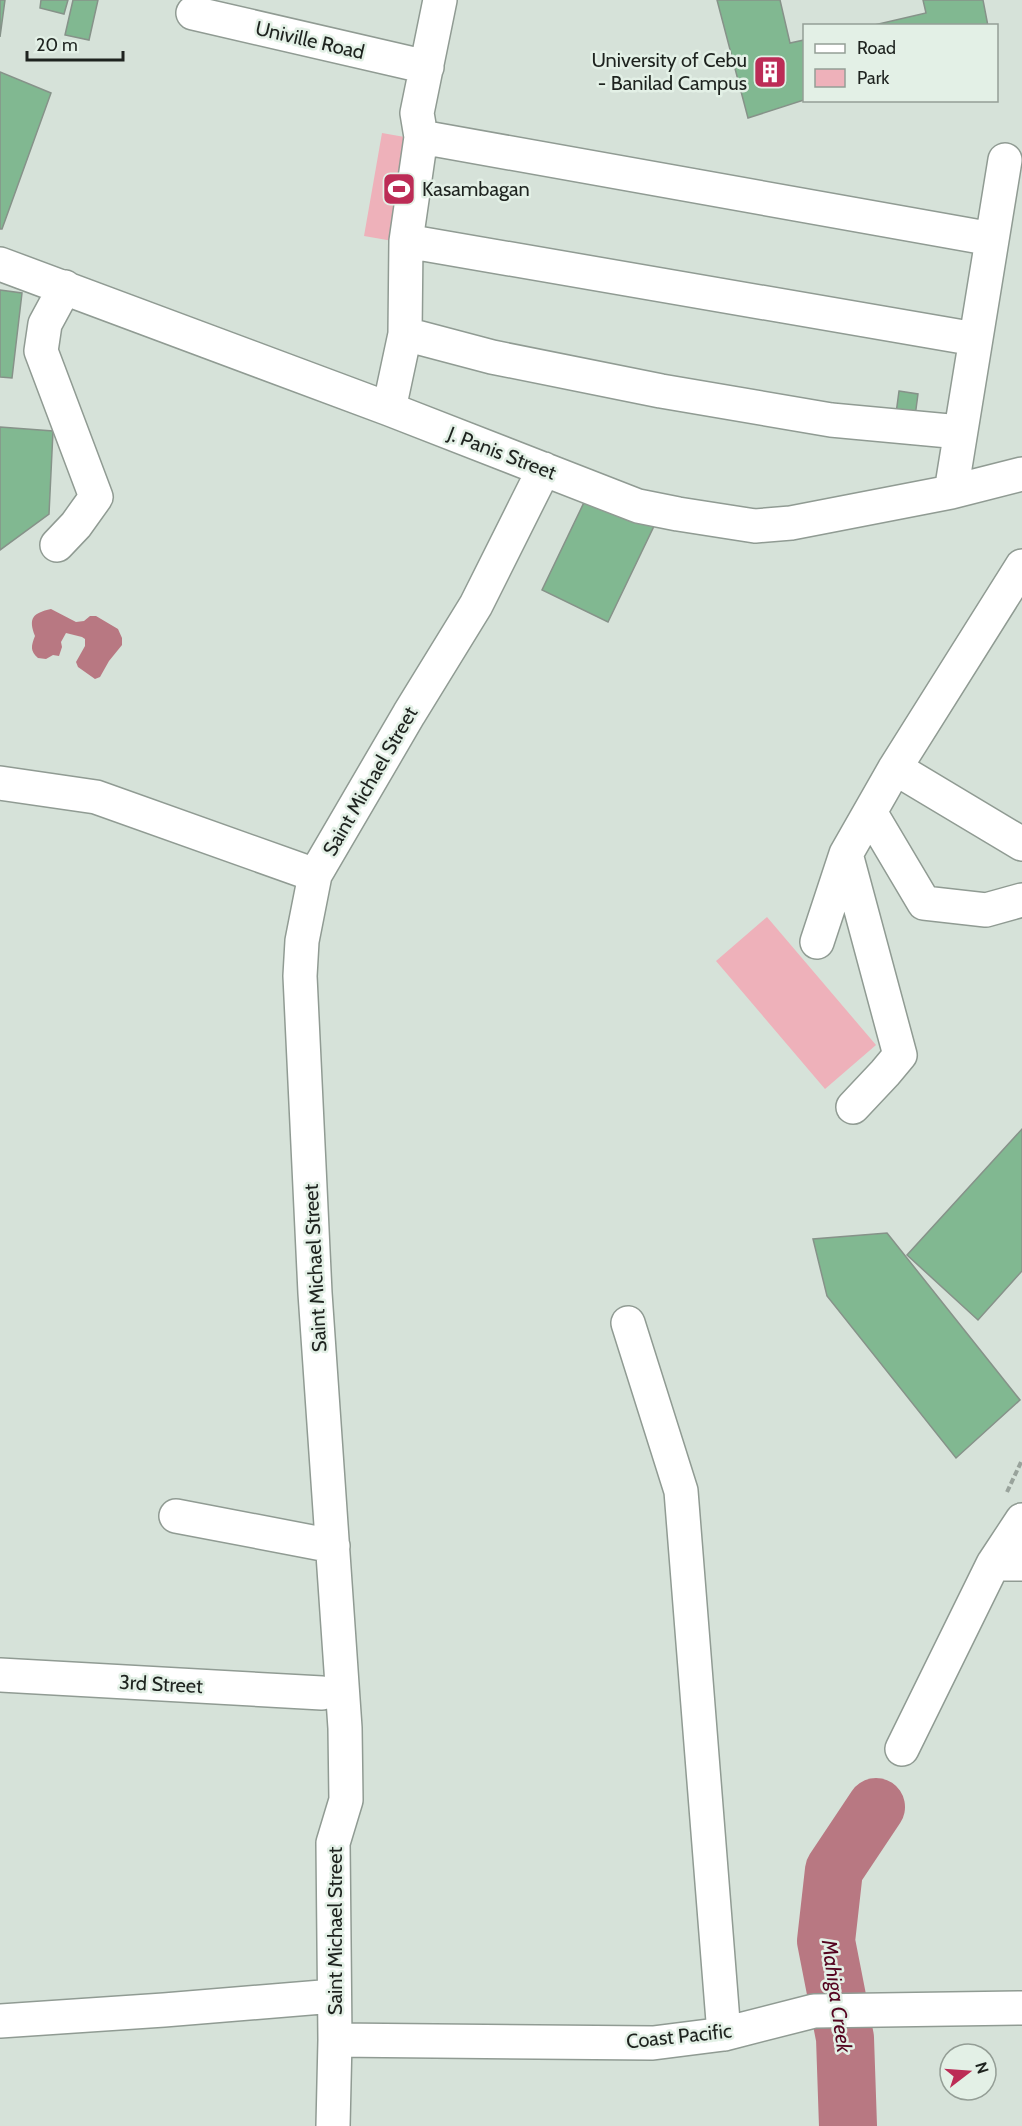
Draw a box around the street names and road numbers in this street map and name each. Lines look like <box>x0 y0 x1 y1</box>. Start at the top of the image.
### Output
street label: Univille Road <box>253 16 367 64</box>
street label: J. Panis Street <box>443 421 560 485</box>
street label: Saint Michael Street <box>317 702 423 860</box>
street label: Saint Michael Street <box>299 1183 331 1353</box>
street label: 3rd Street <box>118 1670 204 1698</box>
street label: Saint Michael Street <box>323 1847 347 2015</box>
street label: Coast Pacific <box>625 2019 733 2053</box>

